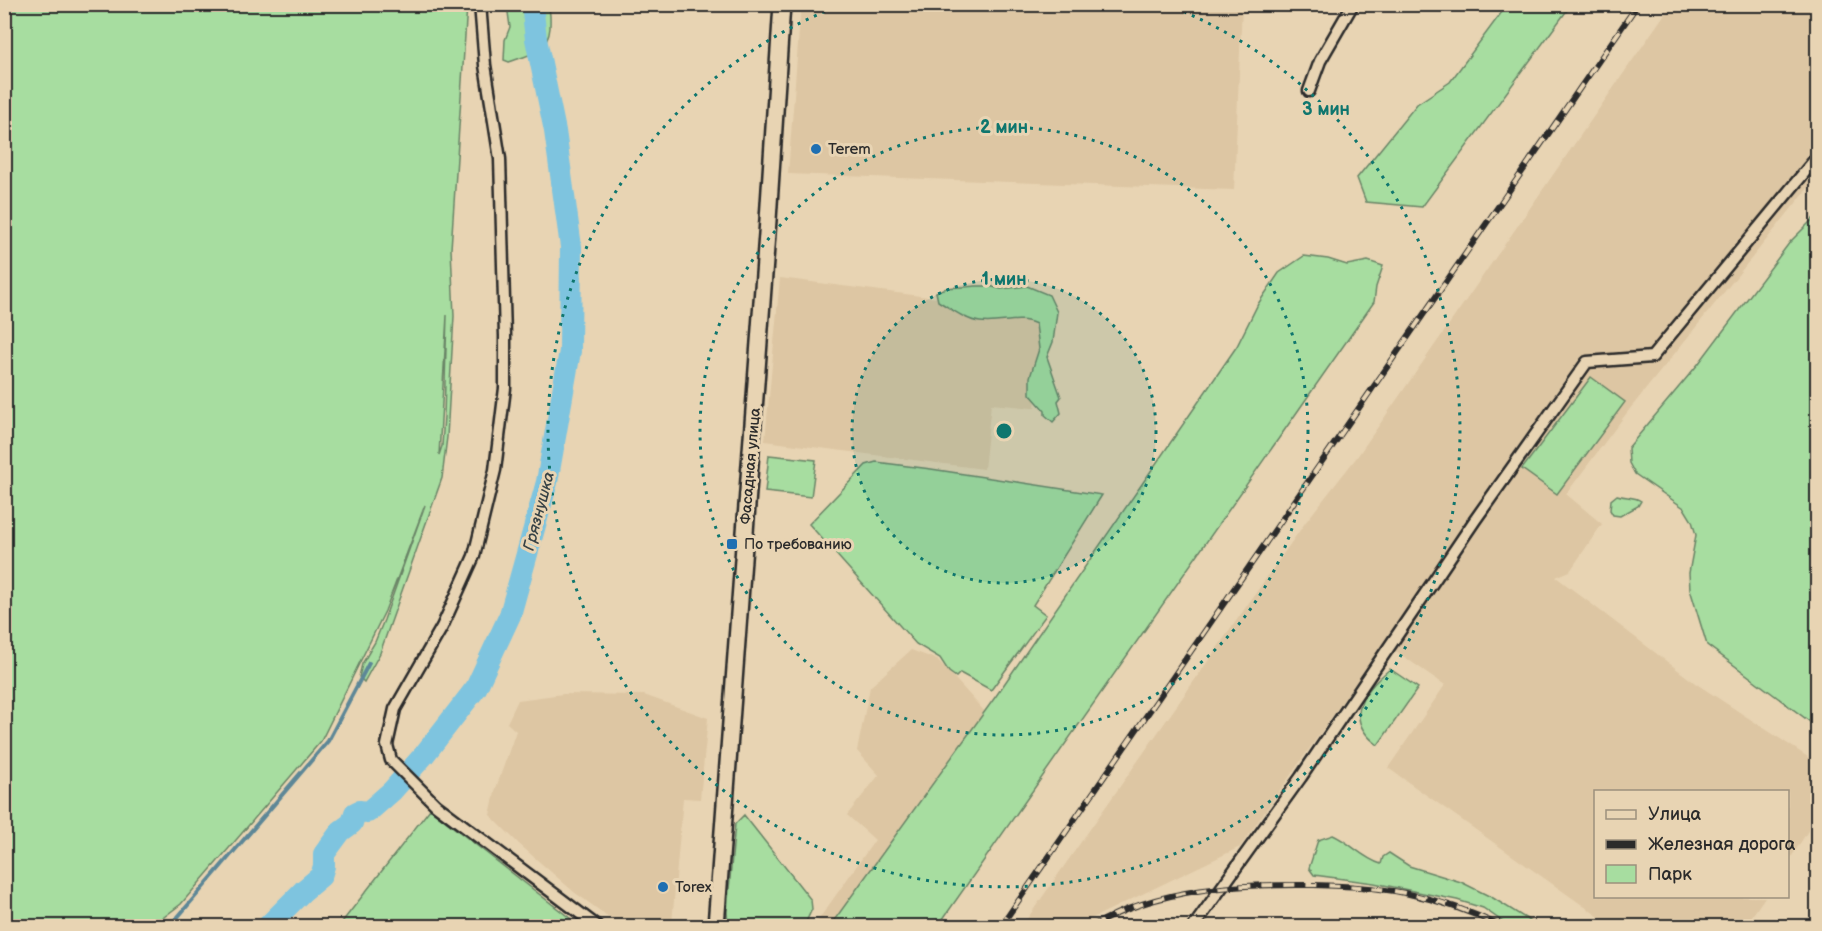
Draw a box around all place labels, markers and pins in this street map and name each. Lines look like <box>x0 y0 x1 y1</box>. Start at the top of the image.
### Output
place label: Terem <box>828 140 871 159</box>
marker: Terem <box>809 142 823 156</box>
centre of rings <box>994 421 1014 441</box>
place label: По требованию <box>744 535 852 554</box>
marker: По требованию <box>725 537 739 551</box>
place label: Torex <box>675 878 712 897</box>
marker: Torex <box>656 880 670 894</box>

